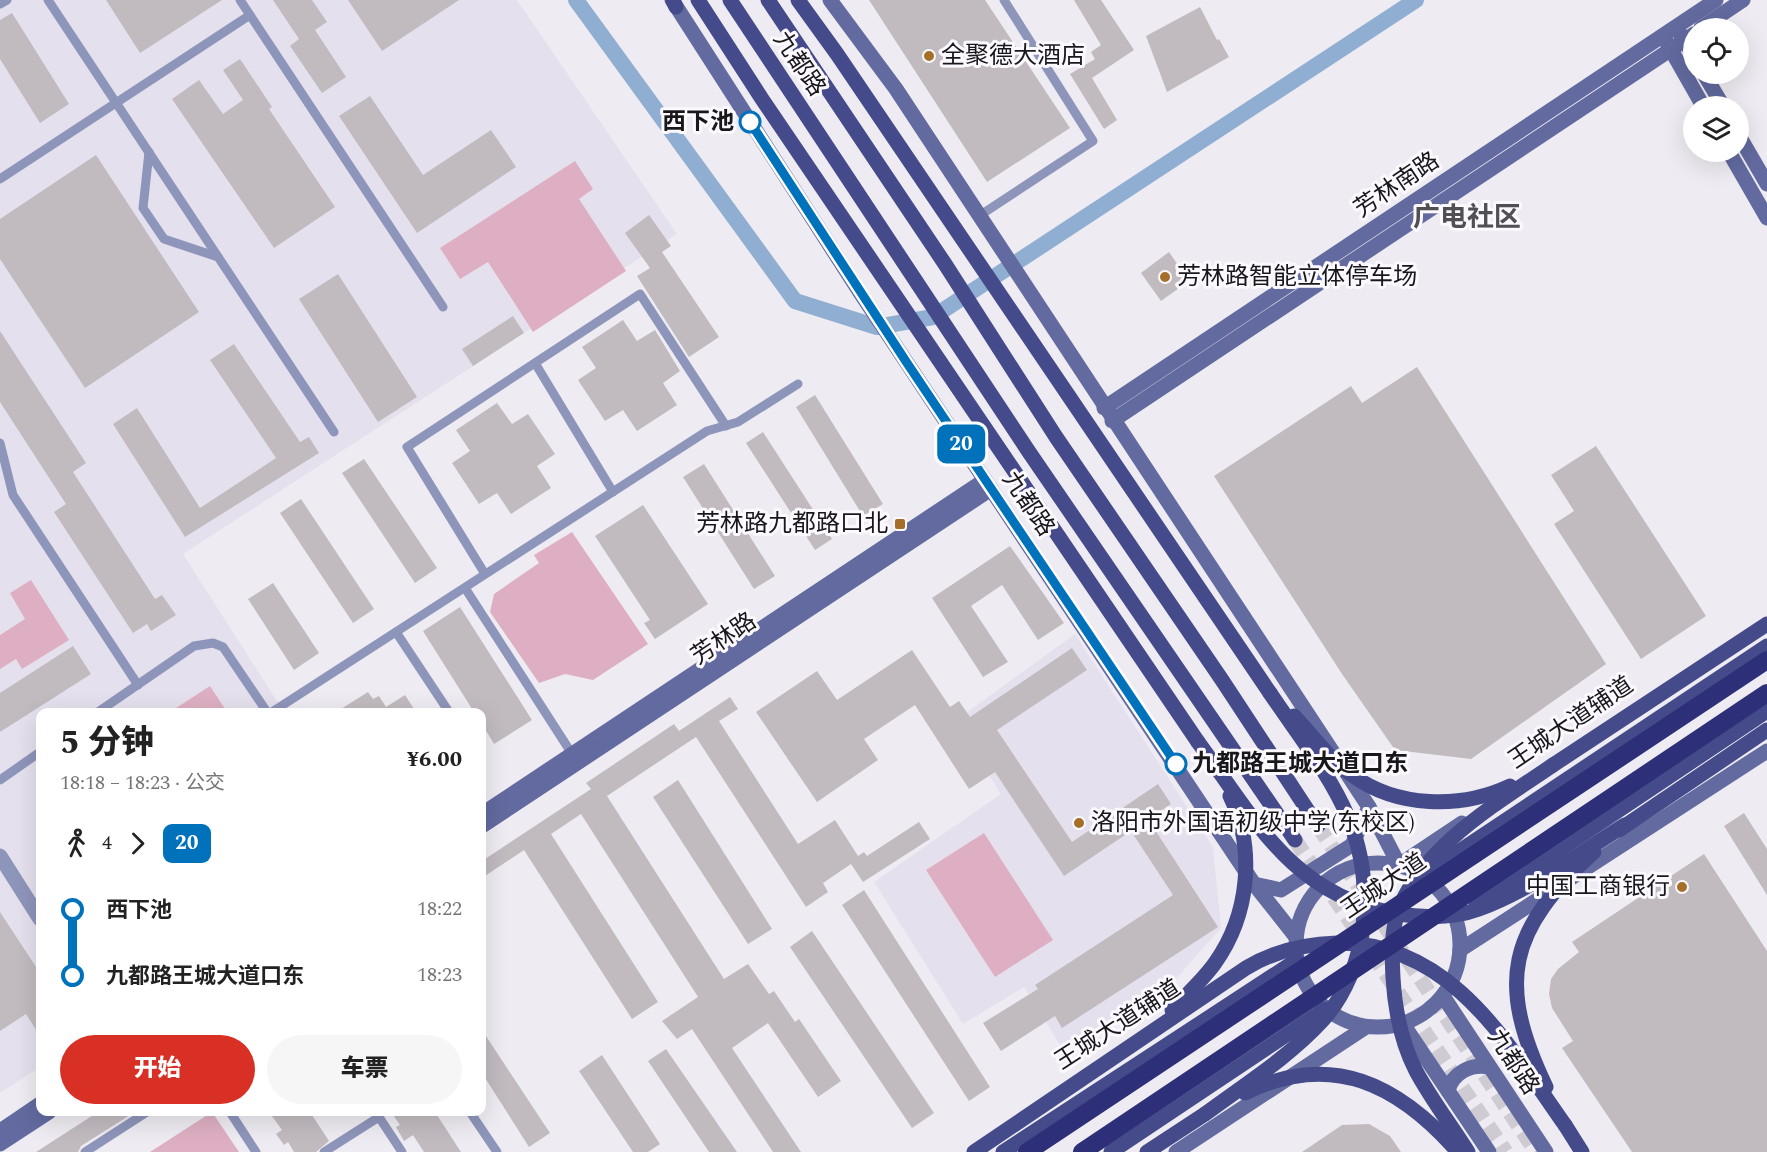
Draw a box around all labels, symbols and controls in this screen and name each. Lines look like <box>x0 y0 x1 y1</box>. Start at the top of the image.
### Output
map controls <box>1683 18 1749 162</box>
button: locate <box>1683 18 1749 84</box>
street label: 九都路 <box>764 24 834 104</box>
place label: 全聚德大酒店 <box>941 38 1085 74</box>
marker: 全聚德大酒店 <box>922 49 936 63</box>
button: layers <box>1683 96 1749 162</box>
place label: 西下池 <box>662 104 734 140</box>
marker: 西下池 <box>739 111 761 133</box>
street label: 芳林南路 <box>1347 143 1447 227</box>
district label: 广电社区 <box>1413 197 1521 239</box>
place label: 芳林路智能立体停车场 <box>1177 259 1417 295</box>
marker: 芳林路智能立体停车场 <box>1158 270 1172 284</box>
line badge: 20 <box>934 424 988 464</box>
text: 20 <box>949 428 973 460</box>
street label: 九都路 <box>993 464 1063 544</box>
place label: 芳林路九都路口北 <box>696 506 888 542</box>
marker: 芳林路九都路口北 <box>893 517 907 531</box>
street label: 芳林路 <box>684 604 764 674</box>
street label: 王城大道辅道 <box>1501 668 1641 778</box>
text: 5 分钟 <box>60 718 154 768</box>
text: ¥6.00 <box>407 743 462 776</box>
place label: 九都路王城大道口东 <box>1192 746 1408 782</box>
marker: 九都路王城大道口东 <box>1165 753 1187 775</box>
text: 18:18 – 18:23 · 公交 <box>60 768 225 798</box>
place label: 洛阳市外国语初级中学(东校区) <box>1091 805 1415 841</box>
marker: 洛阳市外国语初级中学(东校区) <box>1072 816 1086 830</box>
icon: walk <box>60 827 93 860</box>
icon: forward <box>121 827 154 860</box>
text: 20 <box>175 827 199 859</box>
text: 4 <box>102 828 112 858</box>
street label: 王城大道 <box>1334 844 1434 928</box>
place label: 中国工商银行 <box>1526 869 1670 905</box>
marker: 中国工商银行 <box>1675 880 1689 894</box>
text: 西下池 <box>106 894 172 927</box>
text: 18:22 <box>417 894 462 924</box>
text: 九都路王城大道口东 <box>106 960 304 993</box>
text: 18:23 <box>417 960 462 990</box>
street label: 王城大道辅道 <box>1048 971 1188 1079</box>
street label: 九都路 <box>1478 1022 1548 1102</box>
button: 开始 <box>60 1035 255 1104</box>
button: 车票 <box>267 1035 462 1104</box>

